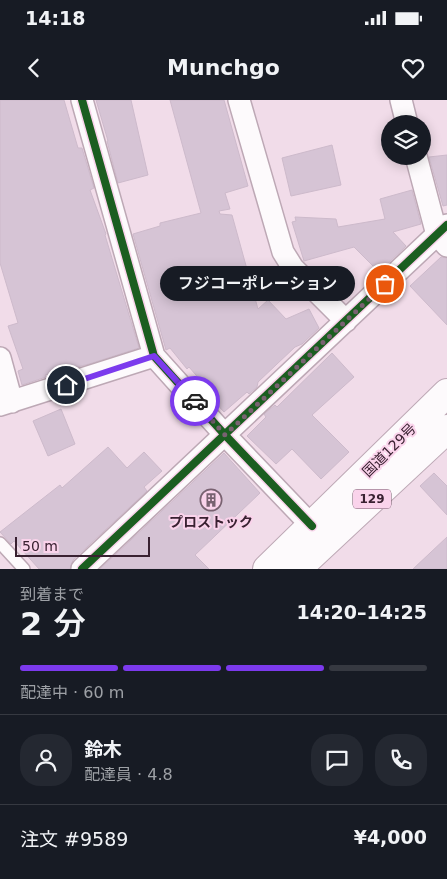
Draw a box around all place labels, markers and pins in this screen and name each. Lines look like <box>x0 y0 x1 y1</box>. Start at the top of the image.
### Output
pin <box>364 263 406 305</box>
callout: フジコーポレーション <box>160 266 355 302</box>
pin <box>45 364 87 406</box>
building icon: プロストック <box>199 488 223 512</box>
place label: プロストック <box>169 514 253 530</box>

